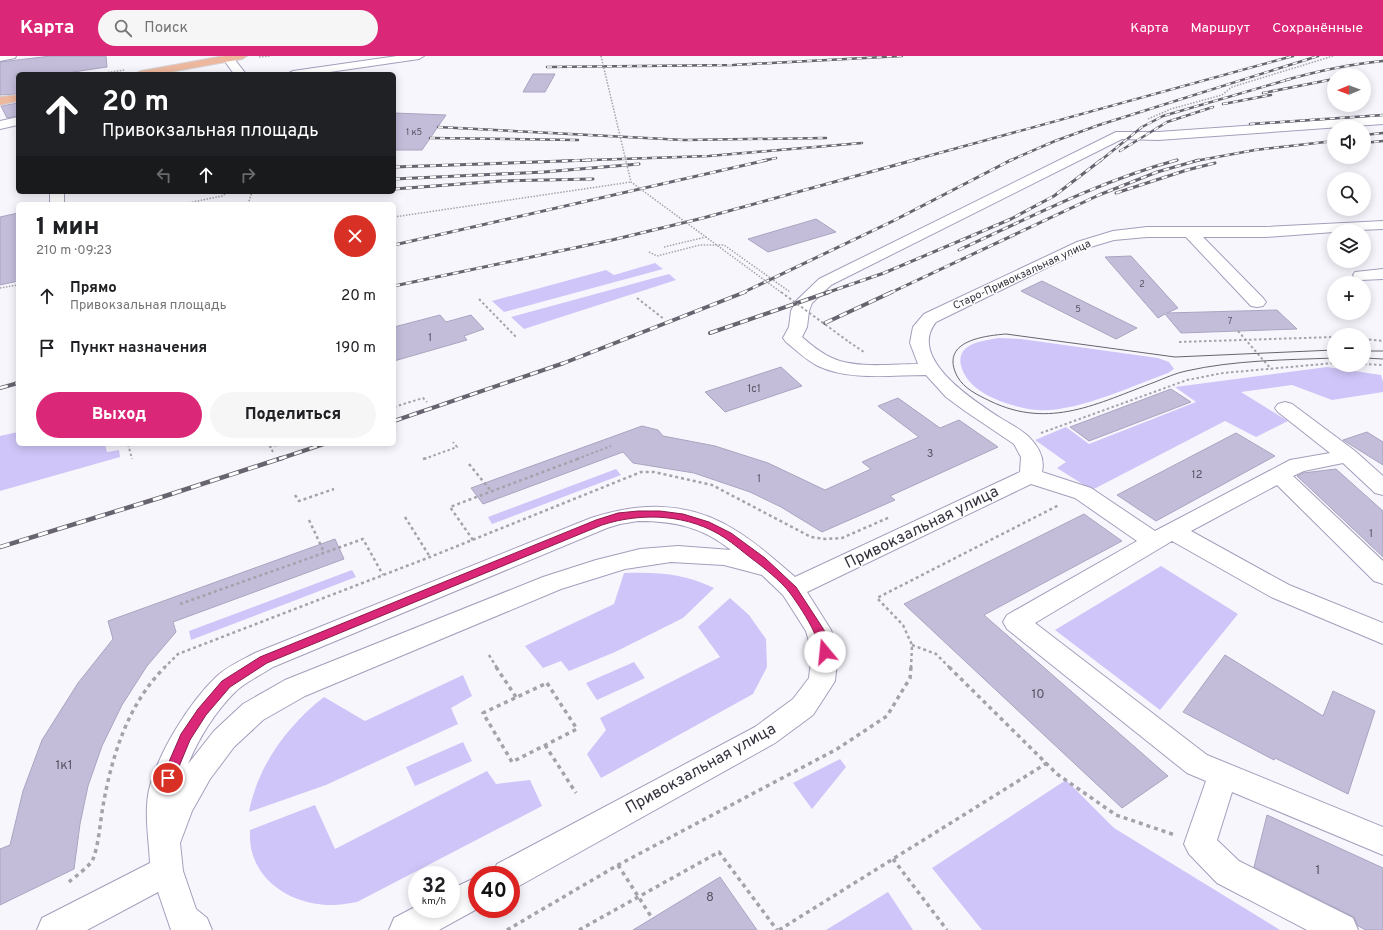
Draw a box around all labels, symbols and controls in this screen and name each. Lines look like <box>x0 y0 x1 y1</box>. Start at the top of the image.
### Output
search box <box>98 10 378 46</box>
text: Карта <box>20 16 74 40</box>
icon: search <box>112 17 134 39</box>
text: Поиск <box>144 19 188 38</box>
text: Карта <box>1130 20 1169 37</box>
text: Маршрут <box>1191 20 1250 37</box>
text: Сохранённые <box>1272 20 1363 37</box>
north arrow <box>1327 68 1371 112</box>
map controls <box>1327 68 1371 372</box>
text: 20 m <box>102 85 169 121</box>
icon: ahead <box>36 88 88 140</box>
text: Привокзальная площадь <box>102 120 319 143</box>
button: sound <box>1327 120 1371 164</box>
house number: 1 к5 <box>406 127 422 138</box>
icon: left <box>153 164 175 186</box>
icon: ahead <box>195 164 217 186</box>
icon: right <box>237 164 259 186</box>
button: search <box>1327 172 1371 216</box>
text: 1 мин <box>36 213 99 243</box>
button: close <box>334 215 376 257</box>
button: layers <box>1327 224 1371 268</box>
street label: Старо-Привокзальная улица <box>951 237 1093 313</box>
text: 210 m · 09:23 <box>36 243 112 259</box>
button: + <box>1327 276 1371 320</box>
text: Прямо <box>70 279 117 298</box>
house number: 2 <box>1139 279 1145 290</box>
icon: ahead <box>36 285 58 307</box>
text: 20 m <box>341 287 376 306</box>
text: Привокзальная площадь <box>70 298 226 314</box>
house number: 5 <box>1075 304 1081 315</box>
house number: 7 <box>1228 316 1233 327</box>
button: − <box>1327 328 1371 372</box>
house number: 1 <box>428 331 432 345</box>
icon: arrive <box>36 337 58 359</box>
text: Пункт назначения <box>70 339 207 358</box>
text: 190 m <box>336 339 376 358</box>
house number: 1с1 <box>747 382 761 396</box>
button: Выход <box>36 392 202 438</box>
button: Поделиться <box>210 392 376 438</box>
house number: 3 <box>927 447 933 461</box>
house number: 12 <box>1192 468 1202 482</box>
house number: 1 <box>757 472 761 486</box>
street label: Привокзальная улица <box>842 482 1002 574</box>
house number: 1 <box>1369 527 1373 541</box>
position arrow <box>804 631 846 673</box>
house number: 10 <box>1031 687 1045 703</box>
street label: Привокзальная улица <box>622 719 780 819</box>
house number: 1к1 <box>55 758 73 774</box>
pin <box>151 761 185 795</box>
icon: arrive <box>157 767 179 789</box>
house number: 1 <box>1316 863 1320 879</box>
speed limit sign: 40 <box>468 866 520 918</box>
text: 32 <box>422 874 446 900</box>
house number: 8 <box>706 890 714 906</box>
text: km/h <box>422 895 446 908</box>

